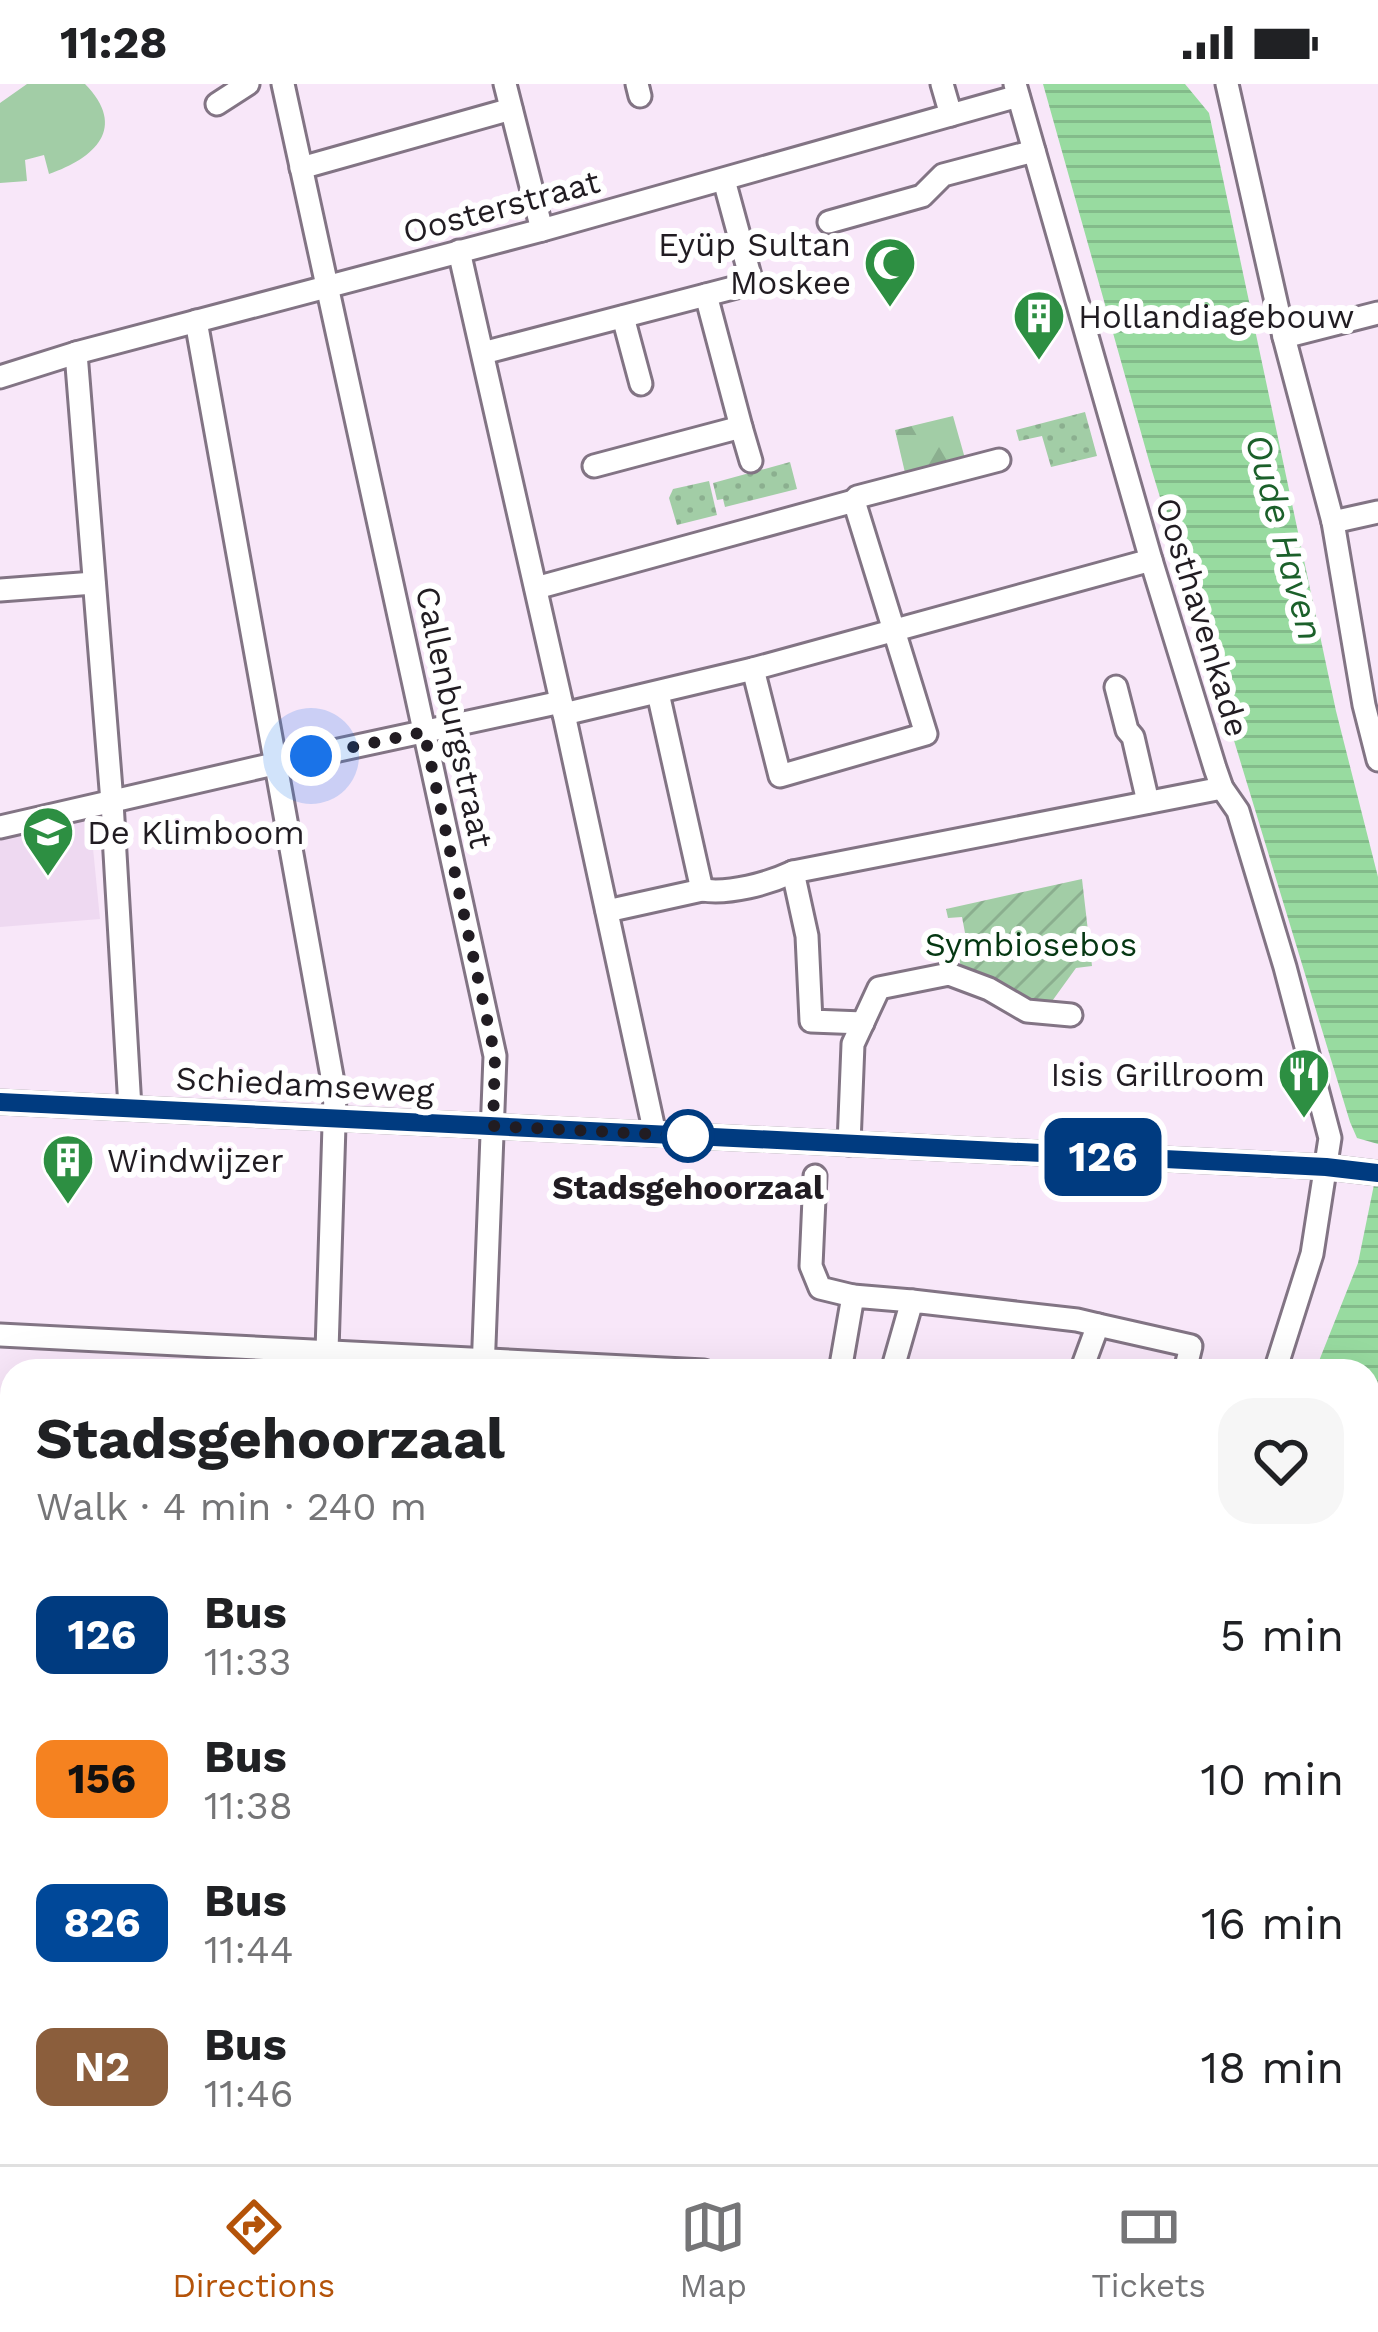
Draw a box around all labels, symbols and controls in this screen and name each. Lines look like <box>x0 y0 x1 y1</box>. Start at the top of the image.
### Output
text: 11:28 <box>60 16 167 69</box>
street label: Oosterstraat <box>398 161 604 251</box>
place label: Eyüp Sultan Moskee <box>658 225 851 302</box>
mosque icon: Eyüp Sultan Moskee <box>862 235 918 309</box>
building icon: Hollandiagebouw <box>1011 288 1067 362</box>
place label: Hollandiagebouw <box>1078 297 1354 336</box>
water label: Oude Haven <box>1236 430 1332 645</box>
street label: Oosthavenkade <box>1148 493 1257 741</box>
street label: Callenburgstraat <box>408 582 501 852</box>
your location <box>281 726 341 786</box>
school or university icon: De Klimboom <box>20 804 76 878</box>
place label: De Klimboom <box>87 813 305 852</box>
park label: Symbiosebos <box>925 925 1137 964</box>
restaurant icon: Isis Grillroom <box>1276 1046 1332 1120</box>
place label: Isis Grillroom <box>1050 1055 1265 1094</box>
street label: Schiedamseweg <box>175 1058 435 1111</box>
marker: Stadsgehoorzaal <box>663 1111 713 1161</box>
line badge: 126 <box>1034 1118 1172 1196</box>
building icon: Windwijzer <box>40 1132 96 1206</box>
text: 126 <box>1068 1132 1138 1181</box>
place label: Windwijzer <box>107 1141 284 1180</box>
place label: Stadsgehoorzaal <box>552 1168 824 1207</box>
button: heart <box>1218 1398 1344 1524</box>
text: Stadsgehoorzaal <box>36 1405 505 1472</box>
text: Walk · 4 min · 240 m <box>36 1484 427 1529</box>
text: Bus <box>204 1586 287 1639</box>
text: 5 min <box>1220 1609 1344 1662</box>
text: 126 <box>67 1610 137 1659</box>
text: 11:33 <box>204 1639 291 1684</box>
text: Bus <box>204 1730 287 1783</box>
text: 10 min <box>1200 1753 1344 1806</box>
text: 156 <box>68 1754 136 1803</box>
text: 11:38 <box>204 1783 293 1828</box>
text: Bus <box>204 1874 287 1927</box>
text: 16 min <box>1201 1897 1344 1950</box>
text: 826 <box>63 1898 141 1947</box>
text: 11:44 <box>204 1927 294 1972</box>
text: Bus <box>204 2018 287 2071</box>
text: 18 min <box>1201 2041 1344 2094</box>
text: N2 <box>74 2042 130 2091</box>
text: 11:46 <box>204 2071 294 2116</box>
tab: Directions <box>172 2194 335 2305</box>
tab: Map <box>680 2194 747 2305</box>
tab: Tickets <box>1091 2194 1206 2305</box>

